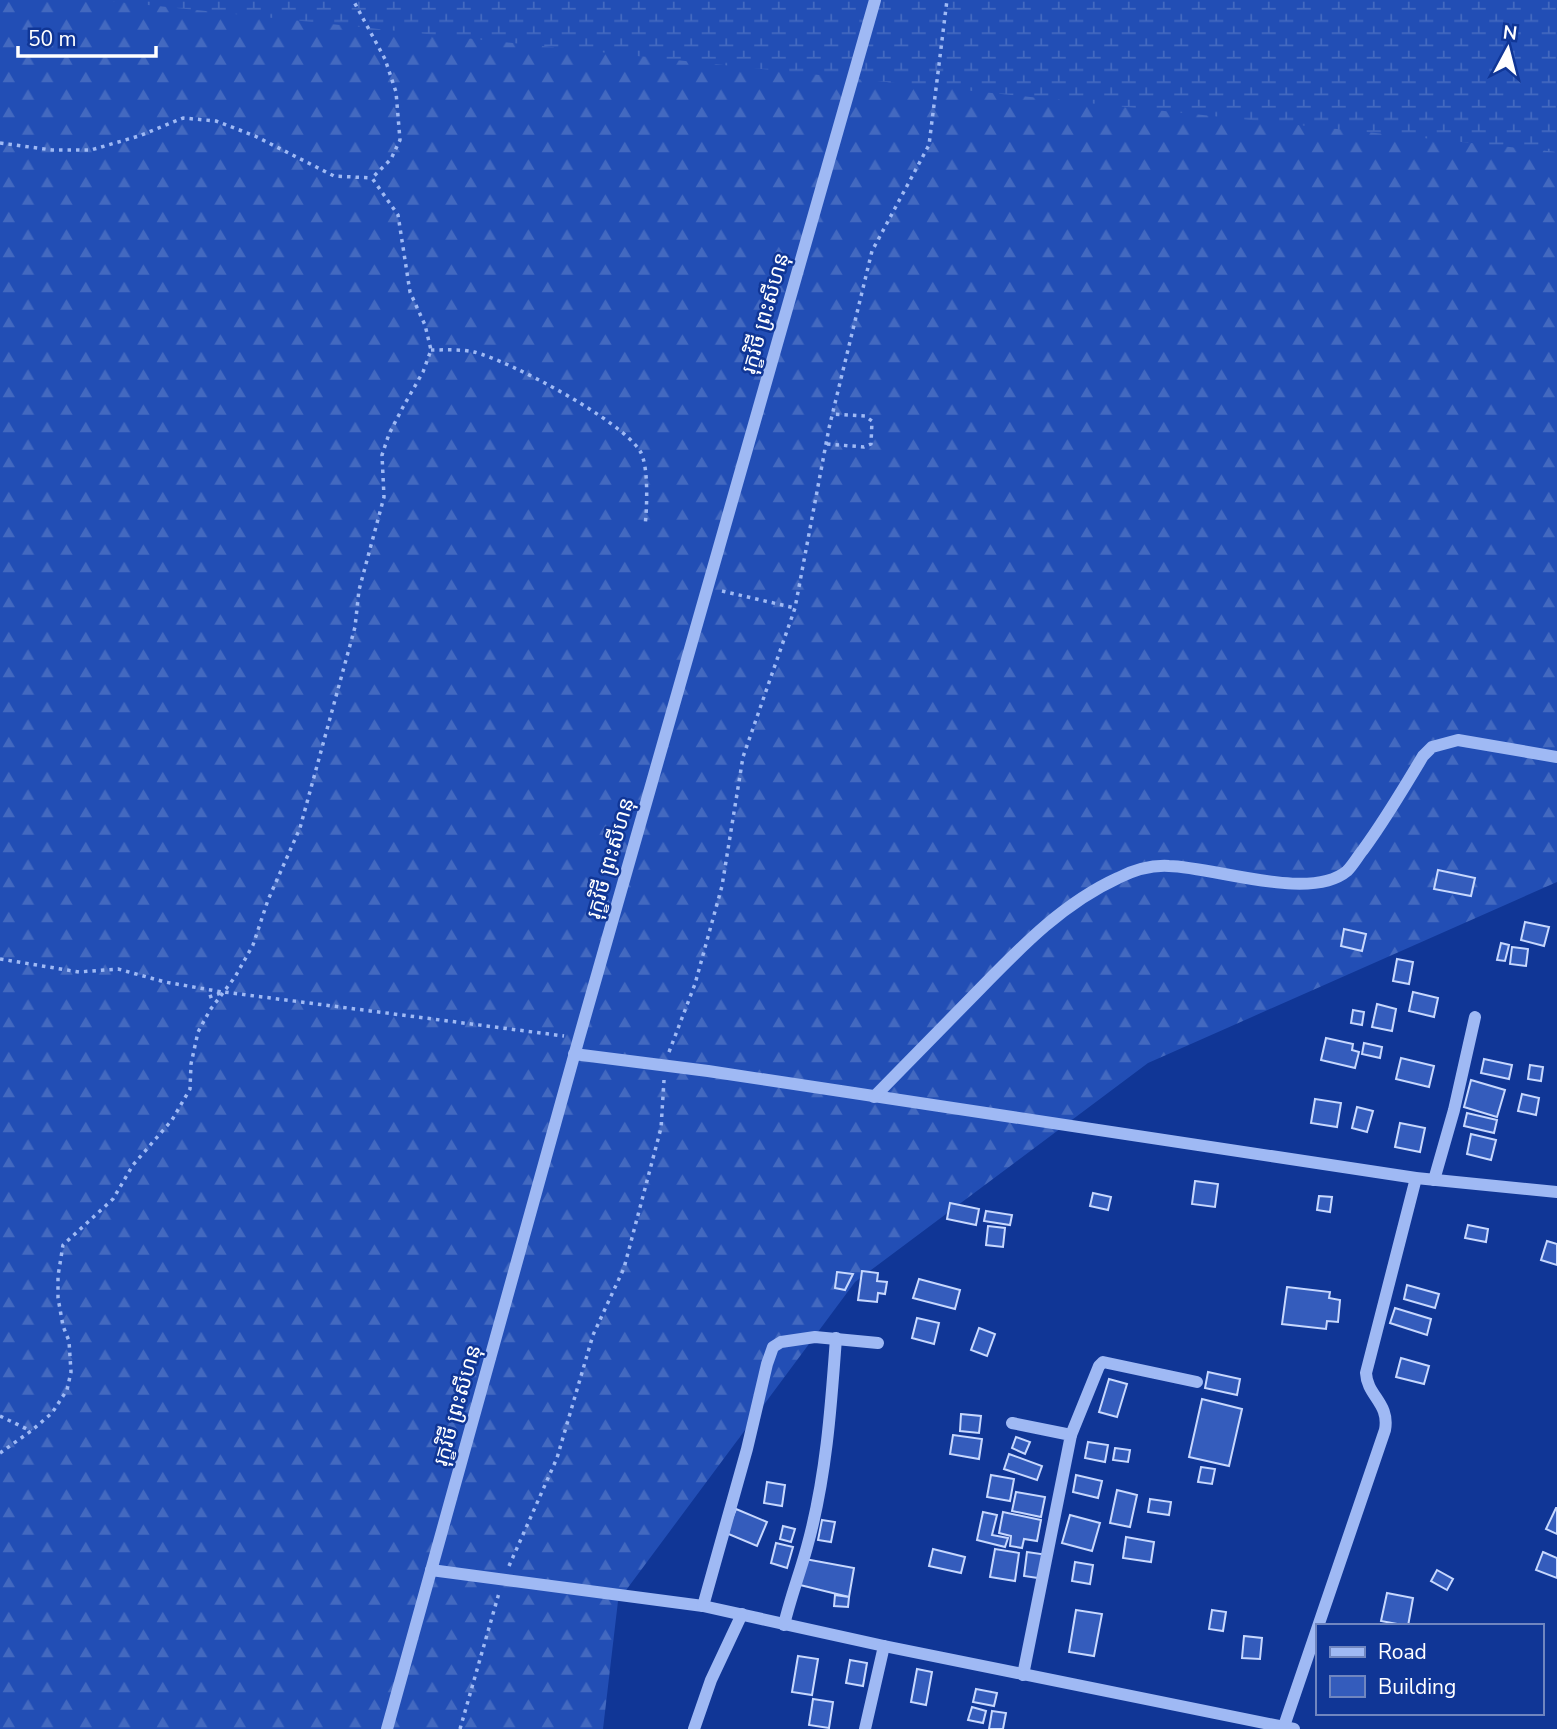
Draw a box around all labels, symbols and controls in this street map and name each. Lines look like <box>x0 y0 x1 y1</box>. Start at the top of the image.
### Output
scale bar <box>18 14 156 58</box>
north arrow <box>1473 14 1543 84</box>
text: N <box>1501 19 1519 47</box>
text: 50 m <box>28 25 77 53</box>
street label: រុក្ខវិថី ព្រះសីហនុ <box>734 249 796 377</box>
street label: រុក្ខវិថី ព្រះសីហនុ <box>579 794 641 922</box>
street label: រុក្ខវិថី ព្រះសីហនុ <box>426 1341 488 1469</box>
legend <box>1316 1624 1543 1715</box>
text: Road <box>1378 1638 1427 1666</box>
text: Building <box>1378 1673 1456 1701</box>

